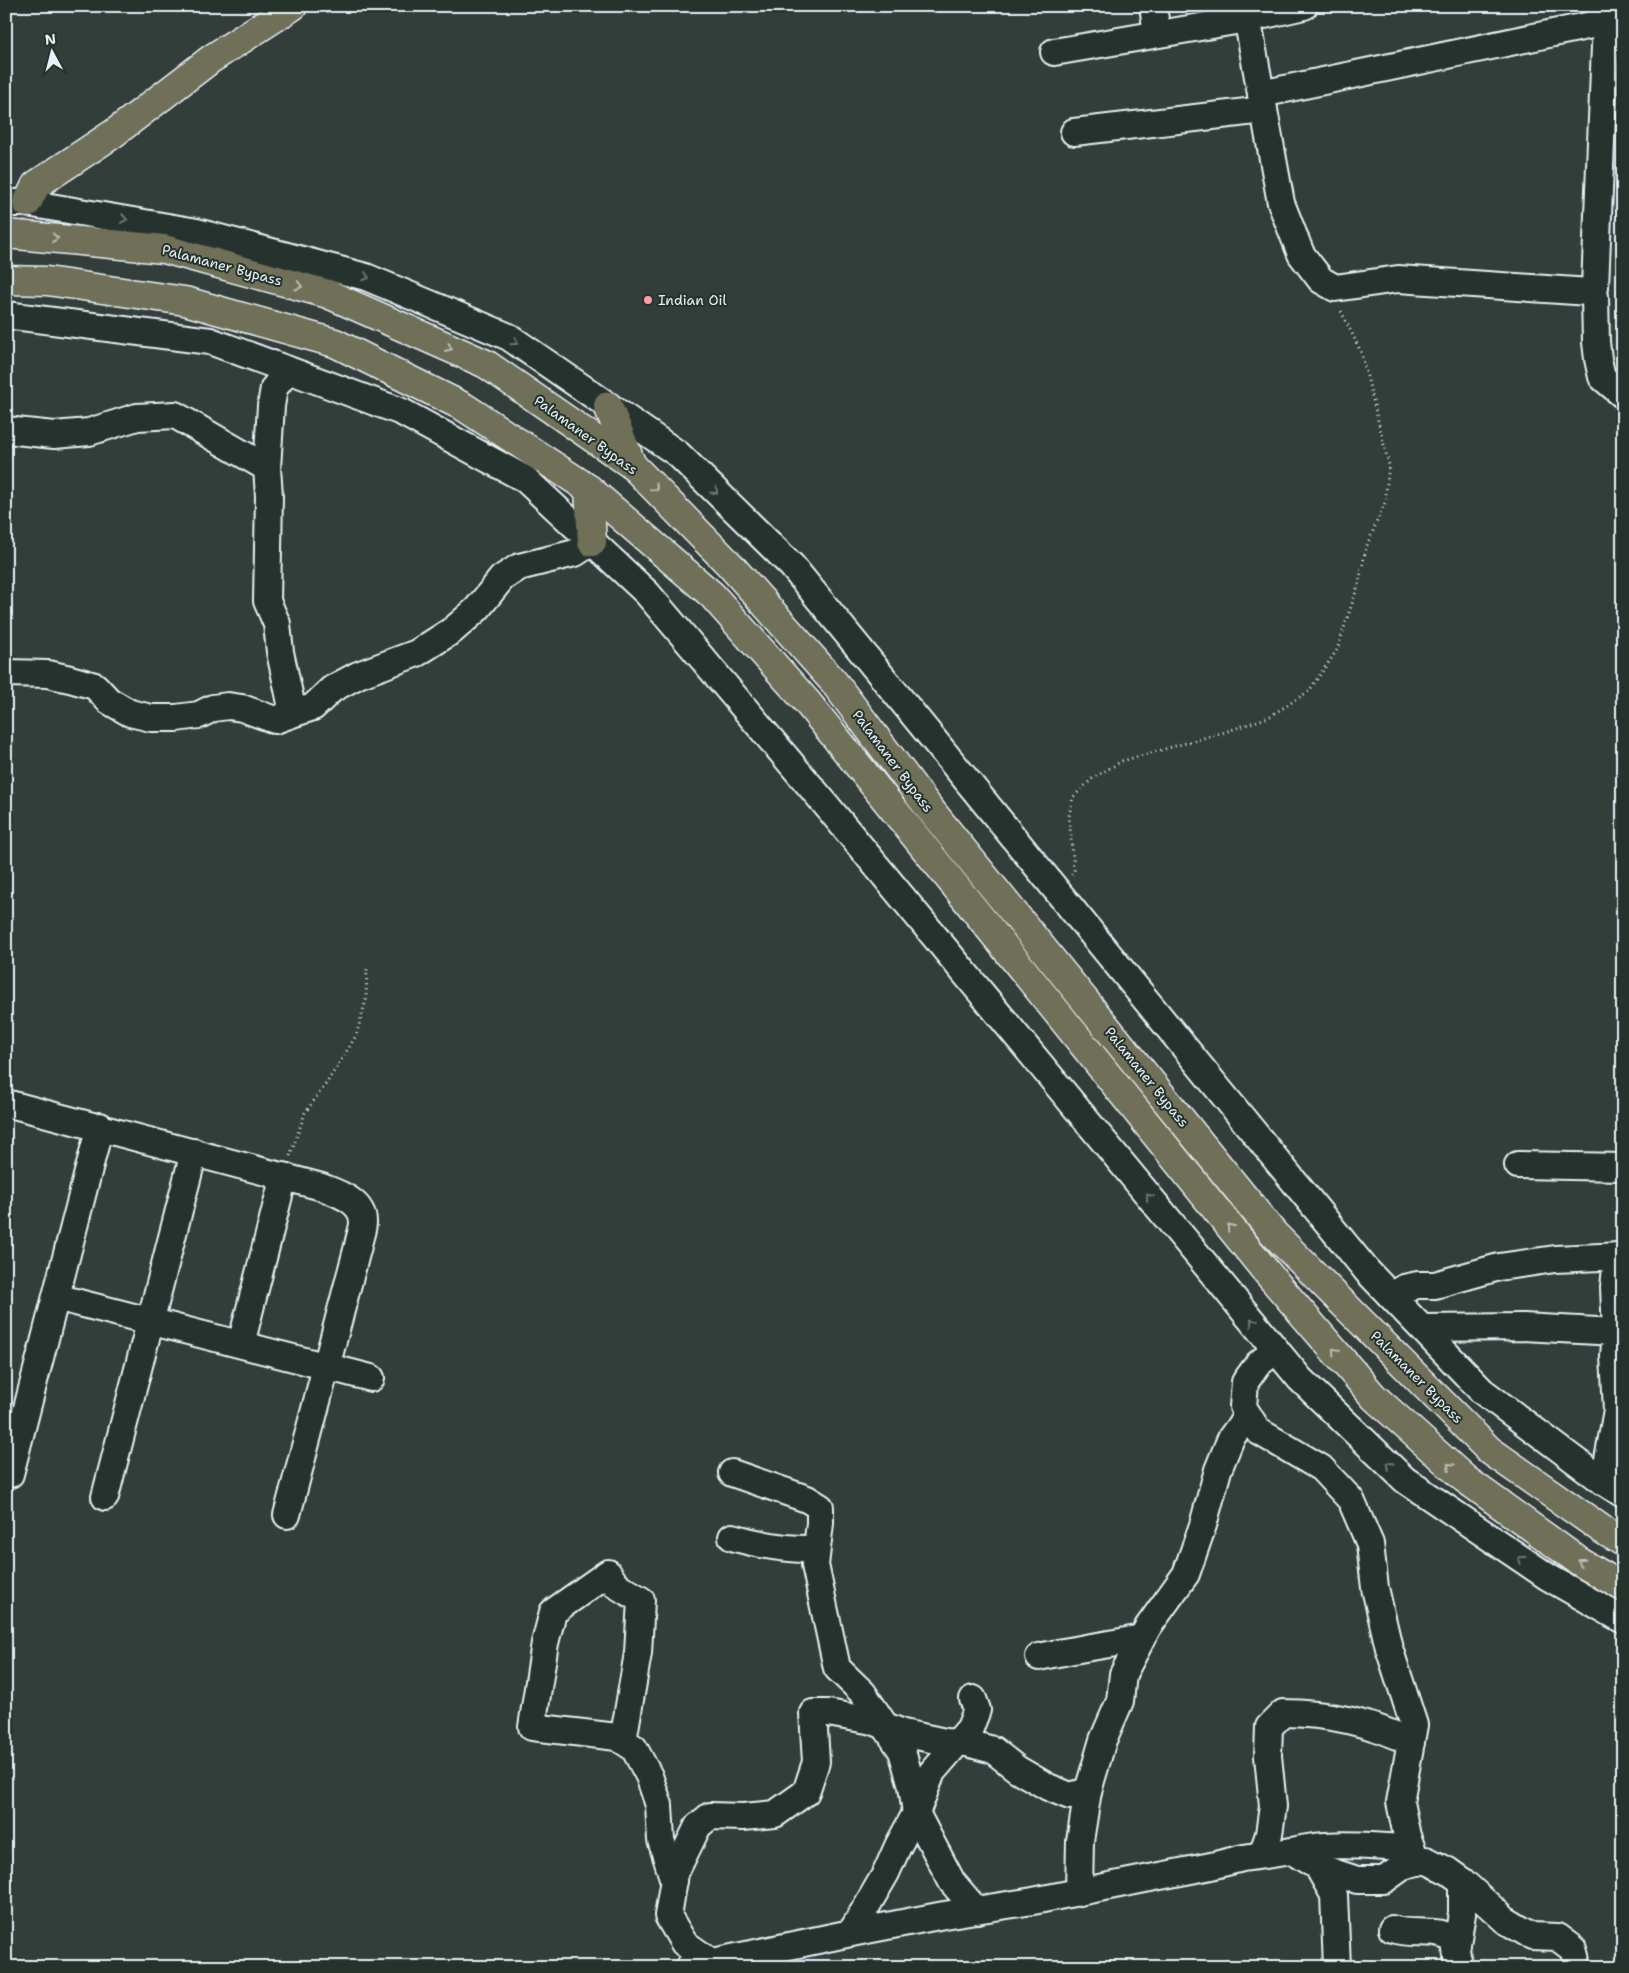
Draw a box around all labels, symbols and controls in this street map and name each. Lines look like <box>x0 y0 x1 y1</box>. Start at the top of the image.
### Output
north arrow <box>28 28 78 78</box>
text: N <box>44 29 57 49</box>
one-way arrow <box>119 214 128 224</box>
one-way arrow <box>51 232 59 243</box>
street label: Palamaner Bypass <box>160 240 284 290</box>
one-way arrow <box>362 272 370 282</box>
one-way arrow <box>295 280 304 291</box>
place label: Indian Oil <box>658 291 727 309</box>
marker: Indian Oil <box>642 294 654 306</box>
one-way arrow <box>510 336 519 345</box>
one-way arrow <box>444 341 453 352</box>
street label: Palamaner Bypass <box>531 391 641 479</box>
one-way arrow <box>649 483 658 492</box>
one-way arrow <box>710 485 719 494</box>
street label: Palamaner Bypass <box>849 706 937 816</box>
street label: Palamaner Bypass <box>1101 1023 1193 1131</box>
one-way arrow <box>1146 1194 1155 1203</box>
one-way arrow <box>1227 1224 1236 1233</box>
one-way arrow <box>1250 1319 1258 1328</box>
street label: Palamaner Bypass <box>1367 1327 1467 1427</box>
one-way arrow <box>1332 1348 1341 1357</box>
one-way arrow <box>1386 1462 1395 1471</box>
one-way arrow <box>1447 1463 1456 1472</box>
one-way arrow <box>1517 1556 1527 1565</box>
one-way arrow <box>1577 1559 1587 1568</box>

